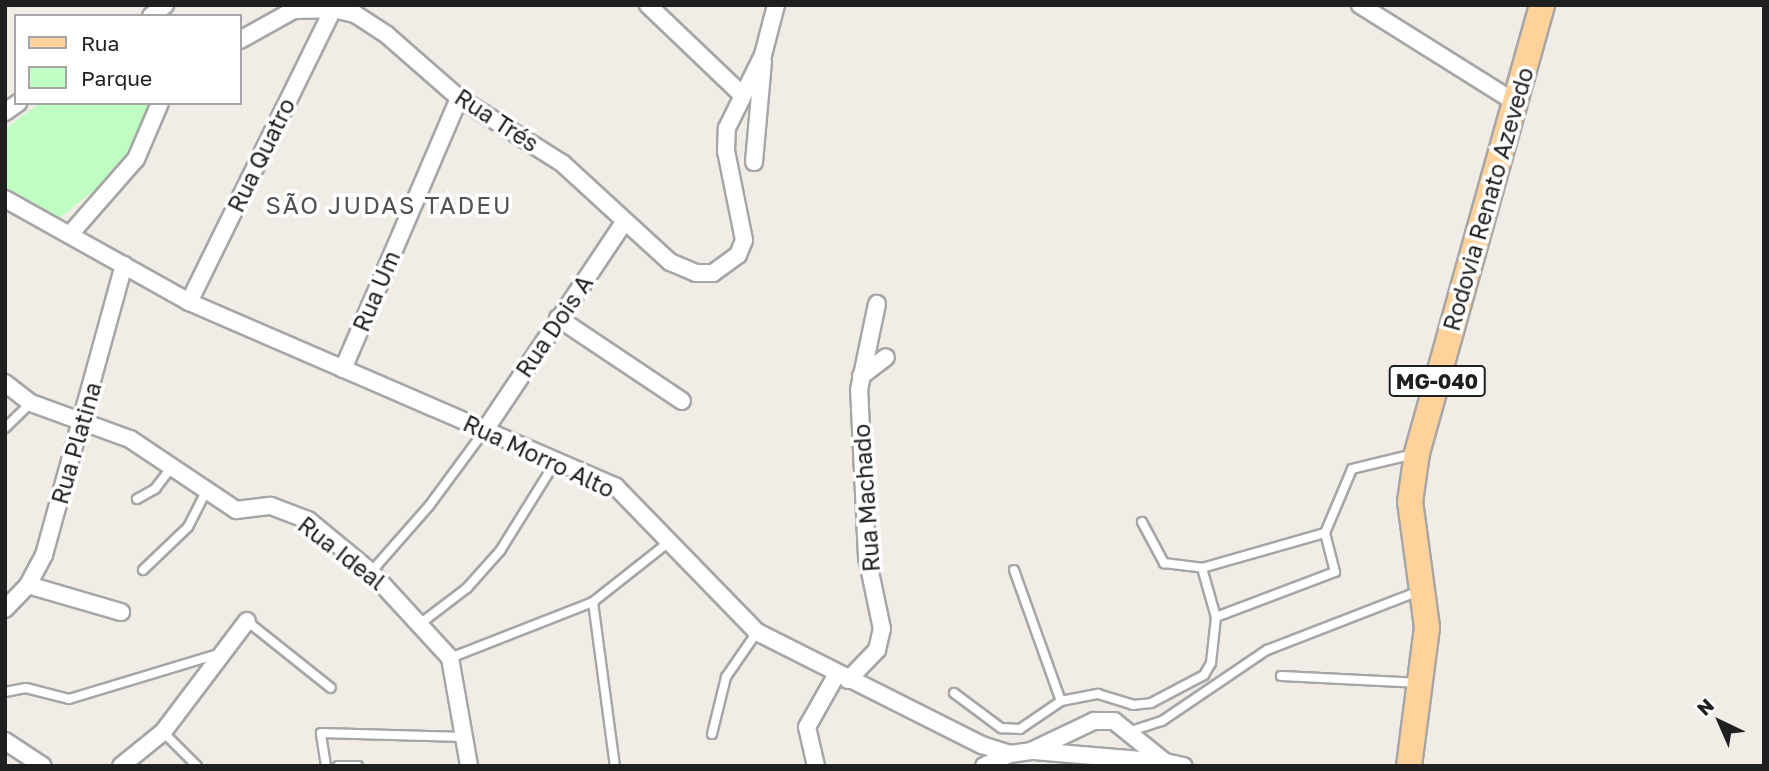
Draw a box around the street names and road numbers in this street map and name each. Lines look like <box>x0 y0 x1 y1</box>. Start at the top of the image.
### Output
street label: Rodovia Renato Azevedo <box>1437 64 1539 334</box>
street label: Rua Trés <box>450 83 544 157</box>
street label: Rua Quatro <box>222 94 300 216</box>
street label: Rua Um <box>347 246 405 336</box>
street label: Rua Dois A <box>510 270 598 382</box>
road number: MG-040 <box>1388 364 1486 398</box>
street label: Rua Platina <box>45 379 107 507</box>
street label: Rua Morro Alto <box>459 409 619 503</box>
street label: Rua Machado <box>847 423 885 573</box>
street label: Rua Ideal <box>293 510 391 596</box>

